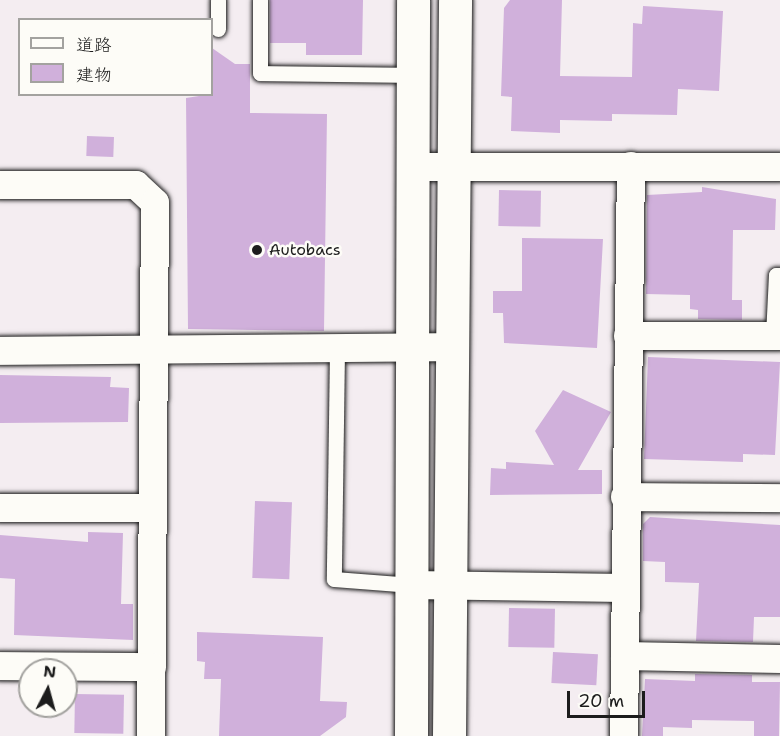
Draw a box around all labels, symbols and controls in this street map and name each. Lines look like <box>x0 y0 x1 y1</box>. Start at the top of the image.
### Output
legend <box>18 18 213 96</box>
text: 道路 <box>76 33 112 57</box>
text: 建物 <box>76 63 112 87</box>
place label: Autobacs <box>269 240 341 260</box>
marker: Autobacs <box>250 243 264 257</box>
north arrow <box>18 658 78 718</box>
text: N <box>42 660 57 683</box>
scale bar <box>570 679 648 717</box>
text: 20 m <box>578 689 624 713</box>

